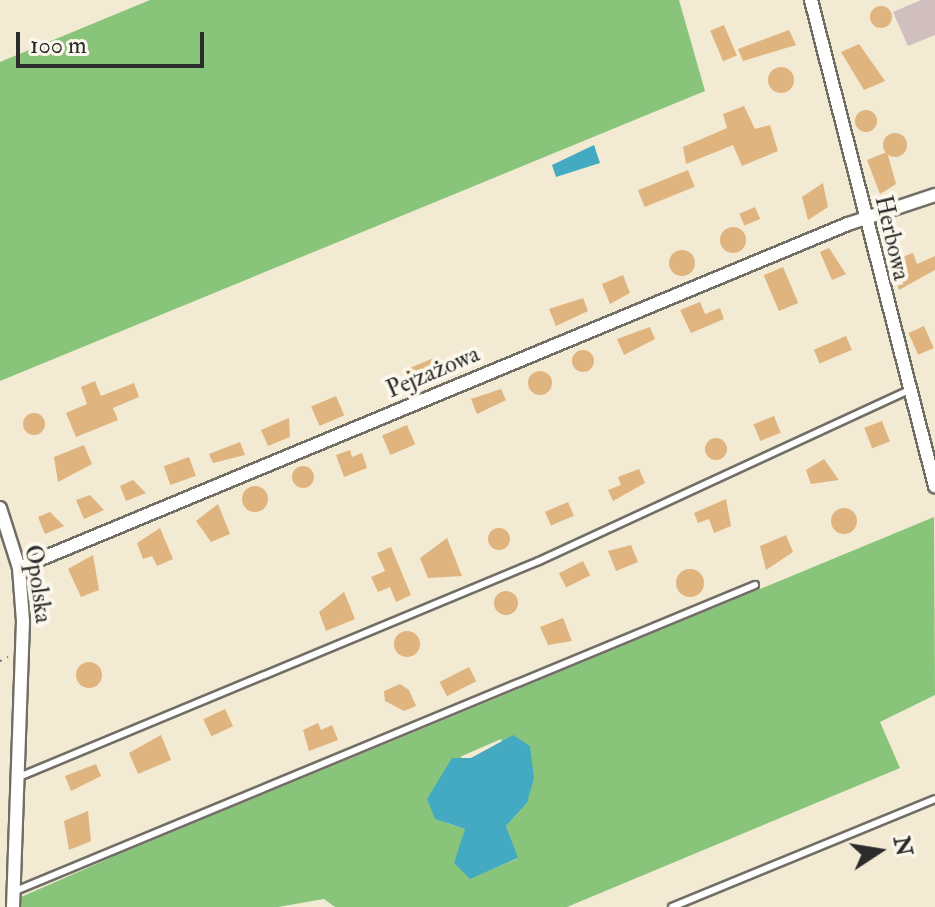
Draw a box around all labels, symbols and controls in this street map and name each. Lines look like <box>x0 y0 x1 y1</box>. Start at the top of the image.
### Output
scale bar <box>20 16 208 66</box>
text: 100 m <box>30 30 87 61</box>
street label: Herbowa <box>868 193 916 283</box>
street label: Pejzażowa <box>382 340 484 404</box>
street label: Opolska <box>18 543 58 625</box>
north arrow <box>839 811 919 891</box>
text: N <box>887 833 918 859</box>

